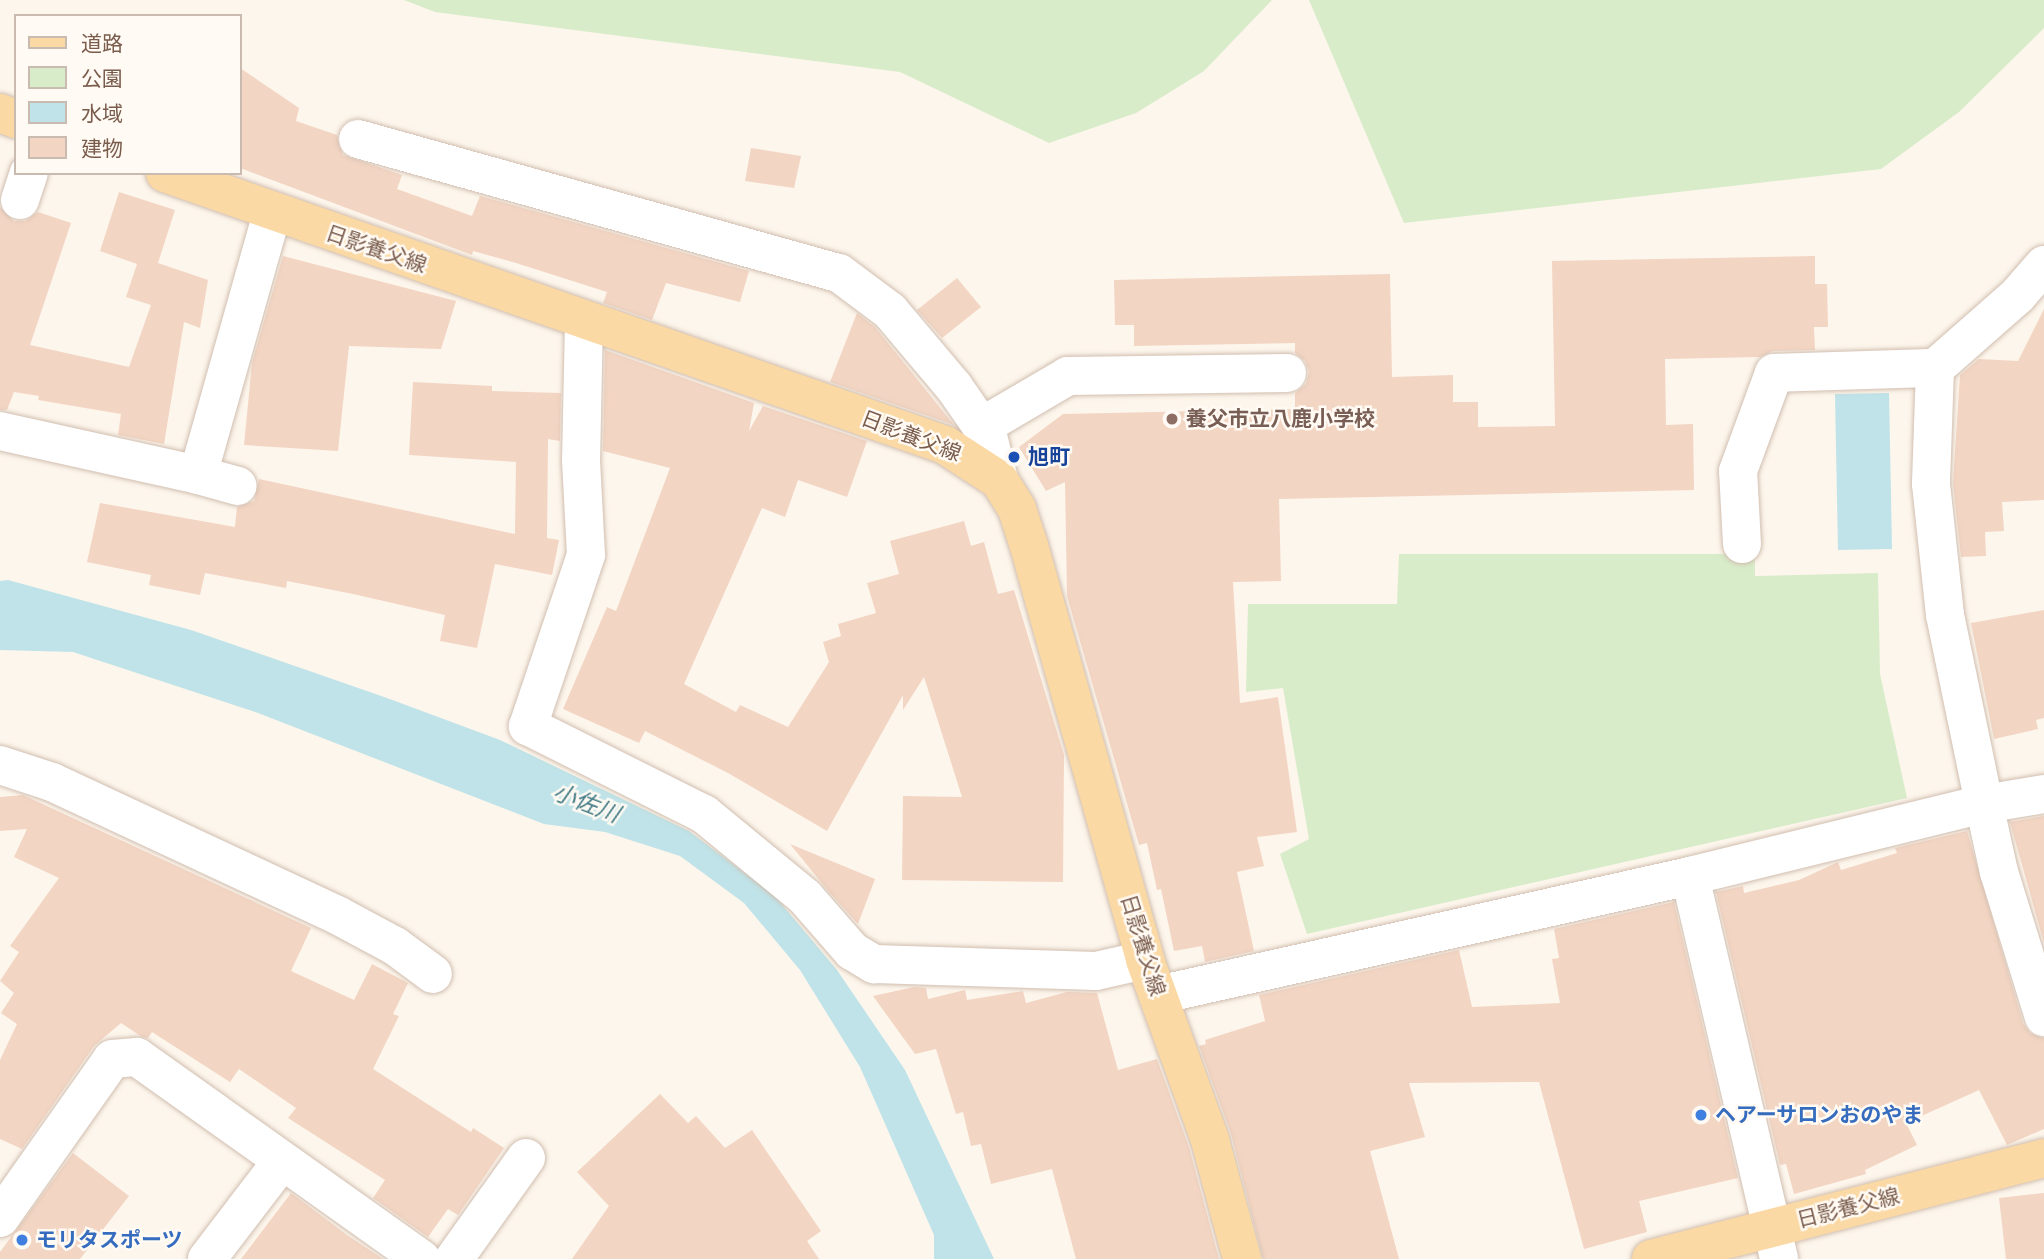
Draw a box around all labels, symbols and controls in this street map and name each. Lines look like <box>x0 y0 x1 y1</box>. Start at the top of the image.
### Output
legend <box>14 14 242 175</box>
text: 道路 <box>81 29 123 59</box>
text: 公園 <box>81 64 123 94</box>
text: 水域 <box>81 99 123 129</box>
text: 建物 <box>81 134 123 164</box>
street label: 日影養父線 <box>322 220 430 278</box>
street label: 日影養父線 <box>857 405 965 467</box>
place label: 養父市立八鹿小学校 <box>1186 406 1375 432</box>
marker: 養父市立八鹿小学校 <box>1164 411 1180 427</box>
place label: 旭町 <box>1028 444 1070 470</box>
marker: 旭町 <box>1006 449 1022 465</box>
water label: 小佐川 <box>549 779 623 829</box>
street label: 日影養父線 <box>1116 891 1170 999</box>
place label: ヘアーサロンおのやま <box>1715 1102 1924 1128</box>
marker: ヘアーサロンおのやま <box>1693 1107 1709 1123</box>
street label: 日影養父線 <box>1794 1183 1902 1233</box>
place label: モリタスポーツ <box>36 1227 183 1253</box>
marker: モリタスポーツ <box>14 1232 30 1248</box>

